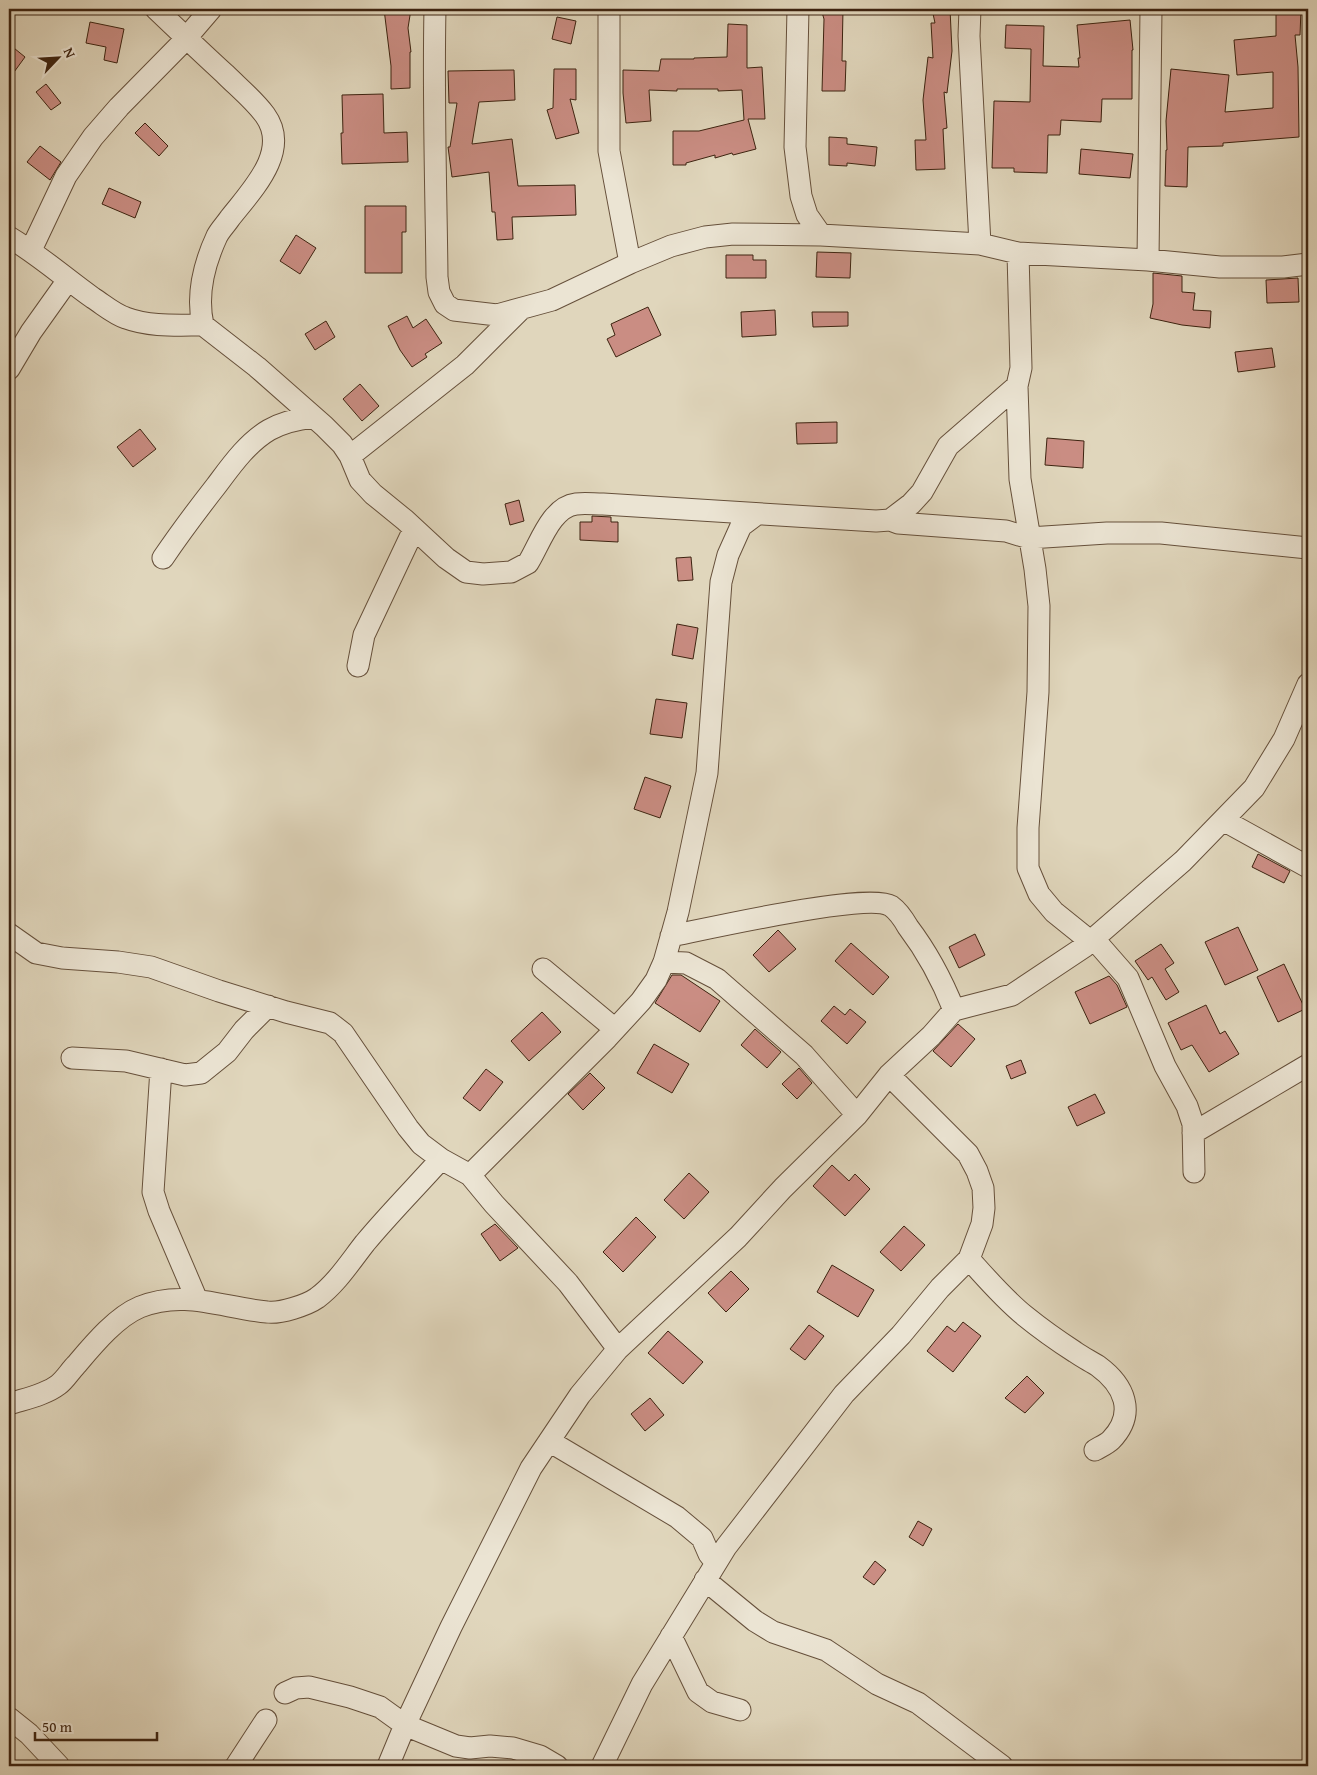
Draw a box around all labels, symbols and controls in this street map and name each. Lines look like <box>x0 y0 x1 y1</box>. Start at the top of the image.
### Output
north arrow <box>32 32 82 82</box>
text: N <box>59 44 81 62</box>
scale bar <box>35 1710 158 1742</box>
text: 50 m <box>42 1716 73 1737</box>

